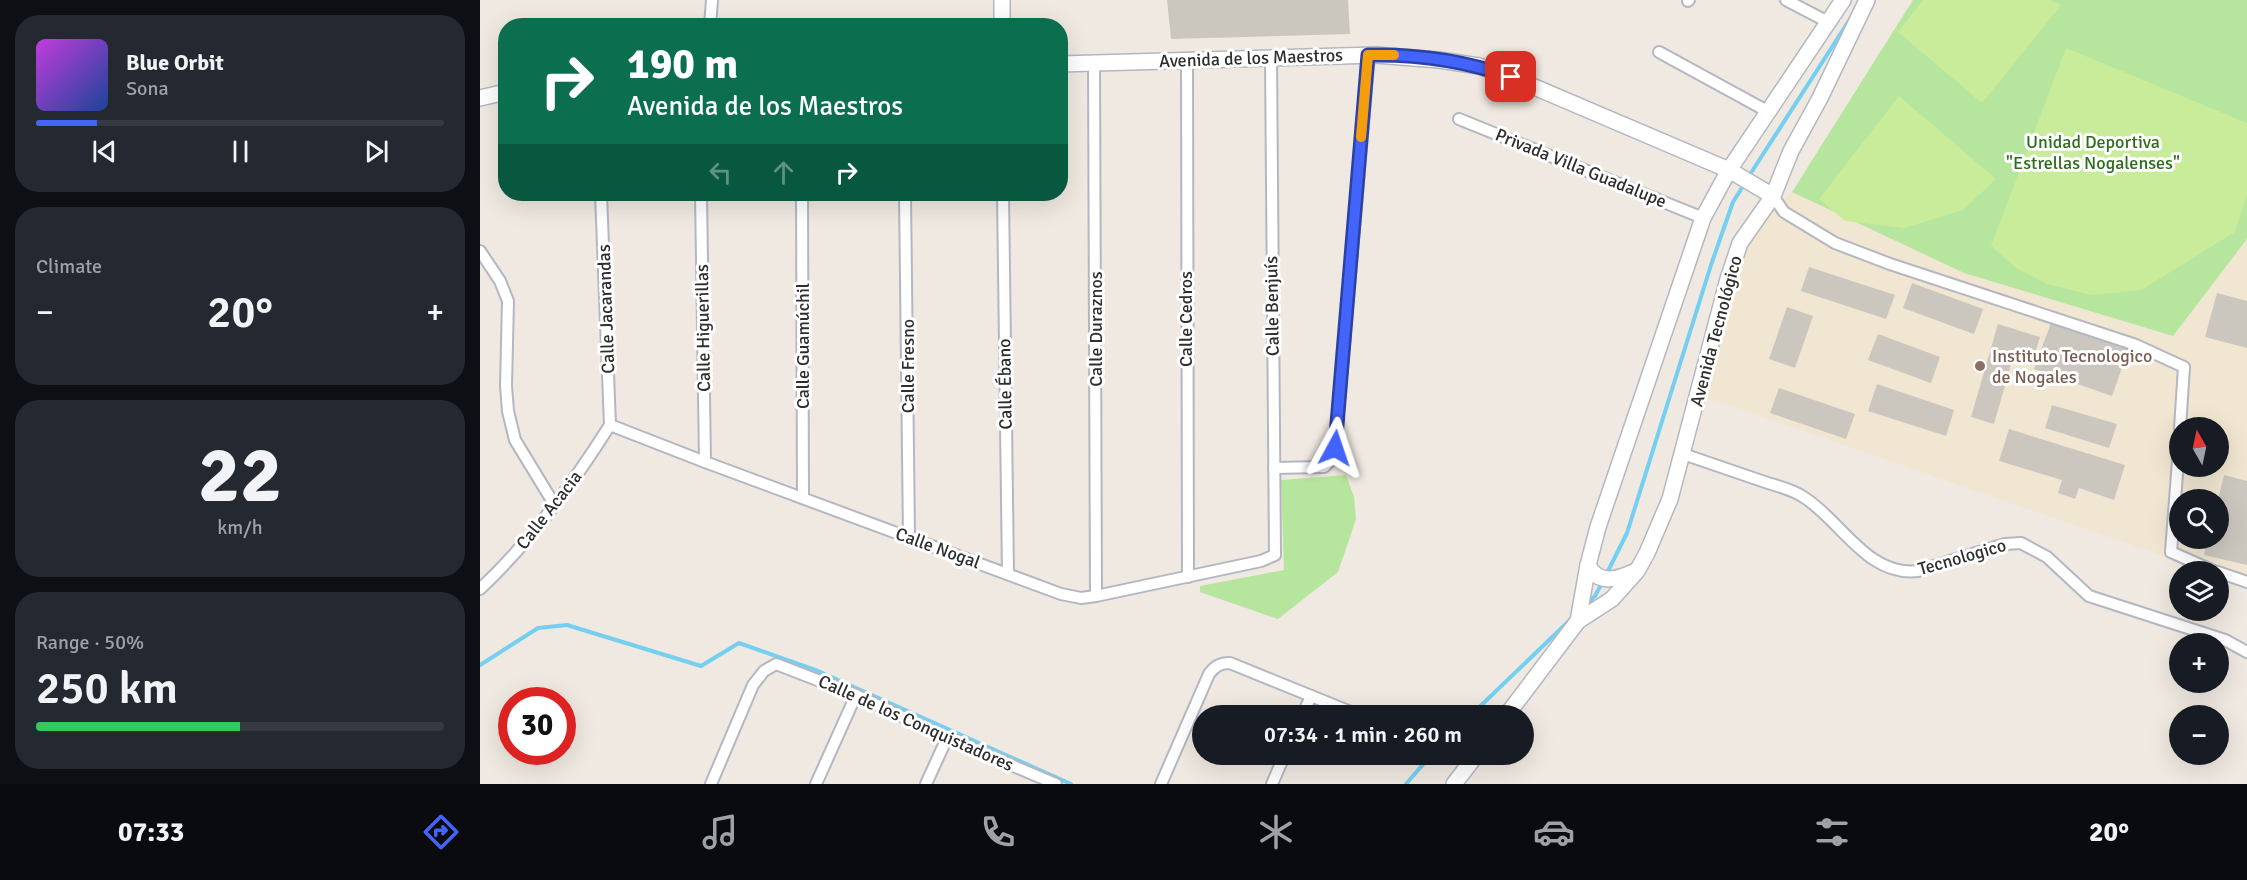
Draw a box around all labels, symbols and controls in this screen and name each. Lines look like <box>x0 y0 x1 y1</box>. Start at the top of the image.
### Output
text: 190 m <box>627 39 738 90</box>
icon: right <box>528 42 606 120</box>
street label: Avenida de los Maestros <box>1159 44 1343 72</box>
text: Blue Orbit <box>126 49 224 76</box>
pin <box>1485 51 1536 102</box>
icon: arrive <box>1494 60 1527 93</box>
text: Sona <box>126 76 169 101</box>
text: Avenida de los Maestros <box>627 90 903 123</box>
street label: Privada Villa Guadalupe <box>1492 124 1670 212</box>
park label: Unidad Deportiva "Estrellas Nogalenses" <box>2006 131 2180 174</box>
icon: previous <box>88 135 121 168</box>
icon: pause <box>224 135 257 168</box>
icon: next <box>360 135 393 168</box>
icon: left <box>704 156 737 189</box>
icon: ahead <box>767 156 800 189</box>
icon: right <box>830 156 863 189</box>
street label: Calle Jacarandas <box>593 244 619 374</box>
street label: Avenida Tecnológico <box>1685 253 1747 409</box>
text: Climate <box>36 254 102 279</box>
street label: Calle Benjuís <box>1260 256 1284 356</box>
street label: Calle Higuerillas <box>691 264 715 392</box>
street label: Calle Duraznos <box>1085 271 1107 387</box>
street label: Calle Cedros <box>1175 271 1197 367</box>
street label: Calle Guamúchil <box>792 283 814 409</box>
text: 20° <box>207 285 273 340</box>
text: − <box>36 292 54 333</box>
text: + <box>426 292 444 333</box>
street label: Calle Fresno <box>897 319 919 413</box>
street label: Calle Ébano <box>993 338 1017 430</box>
place label: Instituto Tecnologico de Nogales <box>1992 345 2152 388</box>
marker: Instituto Tecnologico de Nogales <box>1973 359 1987 373</box>
position arrow <box>1303 416 1367 480</box>
north arrow <box>2169 417 2229 477</box>
map controls <box>2169 417 2229 765</box>
text: 22 <box>198 428 282 524</box>
street label: Calle Acacia <box>511 466 587 554</box>
button: search <box>2169 489 2229 549</box>
text: km/h <box>217 515 263 540</box>
street label: Calle Nogal <box>893 523 983 573</box>
street label: Tecnologico <box>1915 534 2009 580</box>
button: layers <box>2169 561 2229 621</box>
text: Range · 50% <box>36 630 144 655</box>
button: + <box>2169 633 2229 693</box>
text: 250 km <box>36 661 178 716</box>
street label: Calle de los Conquistadores <box>815 670 1017 776</box>
speed limit sign: 30 <box>498 687 576 765</box>
button: − <box>2169 705 2229 765</box>
text: 07:34 · 1 min · 260 m <box>1264 721 1462 748</box>
icon: directions <box>420 811 462 853</box>
icon: music <box>699 811 741 853</box>
icon: phone <box>977 811 1019 853</box>
icon: climate <box>1255 811 1297 853</box>
icon: car <box>1533 811 1575 853</box>
icon: filters <box>1811 811 1853 853</box>
text: 07:33 <box>118 816 184 849</box>
text: 20° <box>2089 816 2129 849</box>

